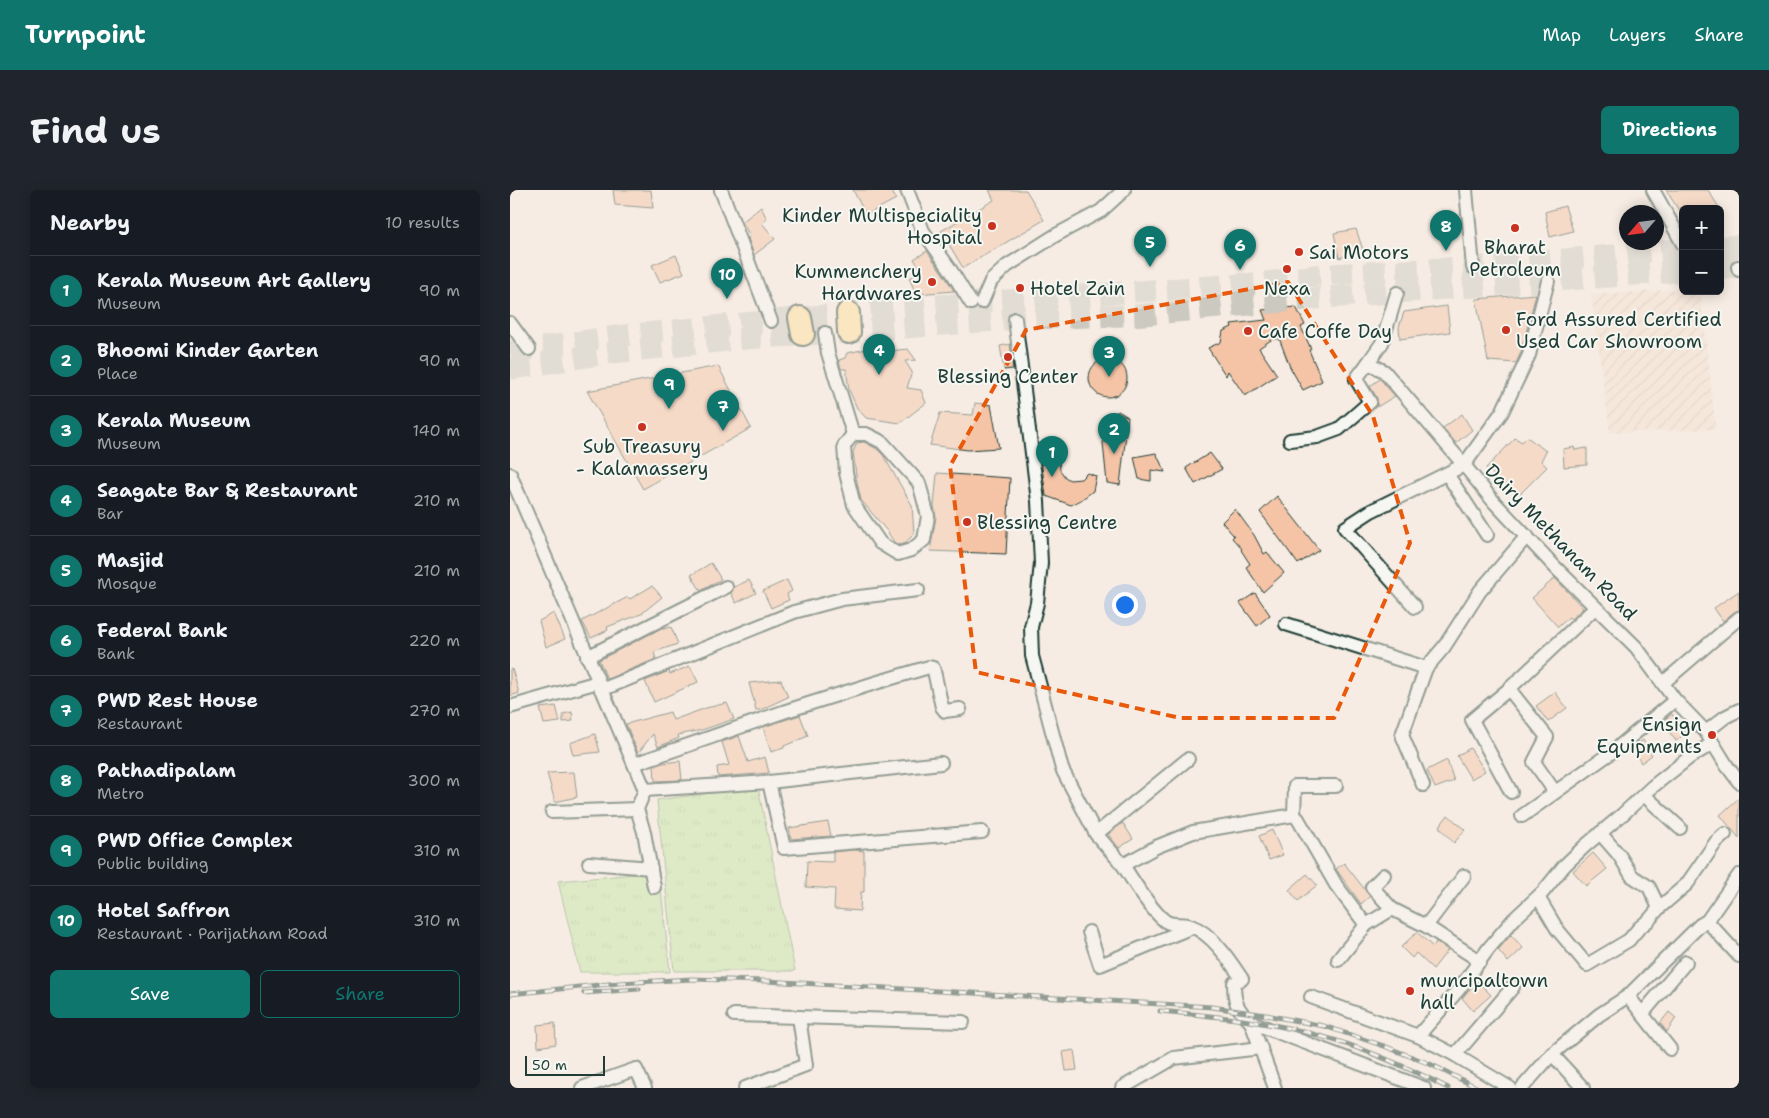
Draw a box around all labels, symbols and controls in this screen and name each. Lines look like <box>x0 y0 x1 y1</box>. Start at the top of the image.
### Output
text: Turnpoint <box>25 19 146 51</box>
text: Map <box>1543 23 1581 47</box>
text: Layers <box>1609 23 1666 47</box>
text: Share <box>1694 23 1744 47</box>
button: Directions <box>1601 106 1739 154</box>
text: Find us <box>30 107 161 154</box>
place label: Kinder Multispeciality Hospital <box>782 203 982 250</box>
north arrow <box>1619 205 1664 250</box>
map controls <box>1679 205 1724 295</box>
button: + <box>1679 205 1724 250</box>
text: Nearby <box>50 209 130 237</box>
pin: 8 <box>1430 210 1462 251</box>
text: 10 results <box>385 212 460 233</box>
marker: Kinder Multispeciality Hospital <box>986 220 998 232</box>
marker: Bharat Petroleum <box>1509 222 1521 234</box>
pin: 5 <box>1134 226 1166 267</box>
pin: 6 <box>1224 229 1256 270</box>
place label: Bharat Petroleum <box>1469 235 1561 282</box>
place label: Sai Motors <box>1309 240 1409 265</box>
marker: Sai Motors <box>1293 246 1305 258</box>
button: − <box>1679 250 1724 295</box>
pin: 10 <box>711 258 743 299</box>
place label: Kummenchery Hardwares <box>794 259 922 306</box>
marker: Nexa <box>1281 263 1293 275</box>
text: Kerala Museum Art Gallery <box>97 268 371 293</box>
marker: Kummenchery Hardwares <box>926 276 938 288</box>
place label: Hotel Zain <box>1030 276 1125 301</box>
place label: Nexa <box>1264 276 1310 301</box>
text: 1 <box>62 280 70 301</box>
text: 90 m <box>419 280 460 301</box>
marker: Hotel Zain <box>1014 282 1026 294</box>
text: Museum <box>97 293 161 314</box>
place label: Ford Assured Certified Used Car Showroom <box>1516 307 1722 354</box>
place label: Cafe Coffe Day <box>1258 319 1392 344</box>
marker: Ford Assured Certified Used Car Showroom <box>1500 324 1512 336</box>
marker: Cafe Coffe Day <box>1242 325 1254 337</box>
pin: 4 <box>863 334 895 375</box>
pin: 3 <box>1093 336 1125 377</box>
text: Bhoomi Kinder Garten <box>97 338 318 363</box>
text: 2 <box>60 350 72 371</box>
text: 90 m <box>419 350 460 371</box>
marker: Blessing Center <box>1002 351 1014 363</box>
text: Place <box>97 363 138 384</box>
place label: Blessing Center <box>938 364 1078 389</box>
pin: 9 <box>653 368 685 409</box>
pin: 7 <box>707 390 739 431</box>
text: Kerala Museum <box>97 408 250 433</box>
pin: 2 <box>1098 413 1130 454</box>
text: 3 <box>60 420 72 441</box>
text: 140 m <box>413 420 460 441</box>
marker: Sub Treasury - Kalamassery <box>636 421 648 433</box>
text: Museum <box>97 433 161 454</box>
place label: Sub Treasury - Kalamassery <box>576 434 708 481</box>
pin: 1 <box>1036 436 1068 477</box>
street label: Dairy Methanam Road <box>1479 458 1643 626</box>
text: Seagate Bar & Restaurant <box>97 478 358 503</box>
text: 4 <box>60 490 72 511</box>
text: 210 m <box>413 490 460 511</box>
text: Bar <box>97 503 124 524</box>
place label: Blessing Centre <box>977 510 1117 535</box>
marker: Blessing Centre <box>961 516 973 528</box>
text: Masjid <box>97 548 164 573</box>
text: 5 <box>61 560 71 581</box>
text: 210 m <box>413 560 460 581</box>
text: Mosque <box>97 573 157 594</box>
your location <box>1112 592 1138 618</box>
text: Federal Bank <box>97 618 228 643</box>
text: 6 <box>60 630 72 651</box>
text: 220 m <box>408 630 460 651</box>
text: Bank <box>97 643 135 664</box>
text: PWD Rest House <box>97 688 258 713</box>
text: 7 <box>60 700 72 721</box>
text: 270 m <box>409 700 460 721</box>
place label: Ensign Equipments <box>1597 712 1702 759</box>
text: Restaurant <box>97 713 183 734</box>
marker: Ensign Equipments <box>1706 729 1718 741</box>
text: Pathadipalam <box>97 758 236 783</box>
text: 8 <box>60 770 72 791</box>
text: 300 m <box>408 770 460 791</box>
text: Metro <box>97 783 144 804</box>
text: PWD Office Complex <box>97 828 292 853</box>
text: 9 <box>60 840 72 861</box>
text: 310 m <box>413 840 460 861</box>
text: Public building <box>97 853 209 874</box>
text: Hotel Saffron <box>97 898 230 923</box>
text: 10 <box>57 910 75 931</box>
text: 310 m <box>413 910 460 931</box>
text: Restaurant · Parijatham Road <box>97 923 328 944</box>
place label: muncipaltown hall <box>1420 968 1548 1015</box>
button: Save <box>50 970 250 1018</box>
button: Share <box>260 970 460 1018</box>
marker: muncipaltown hall <box>1404 985 1416 997</box>
scale bar <box>525 1053 605 1076</box>
text: 50 m <box>532 1056 567 1074</box>

